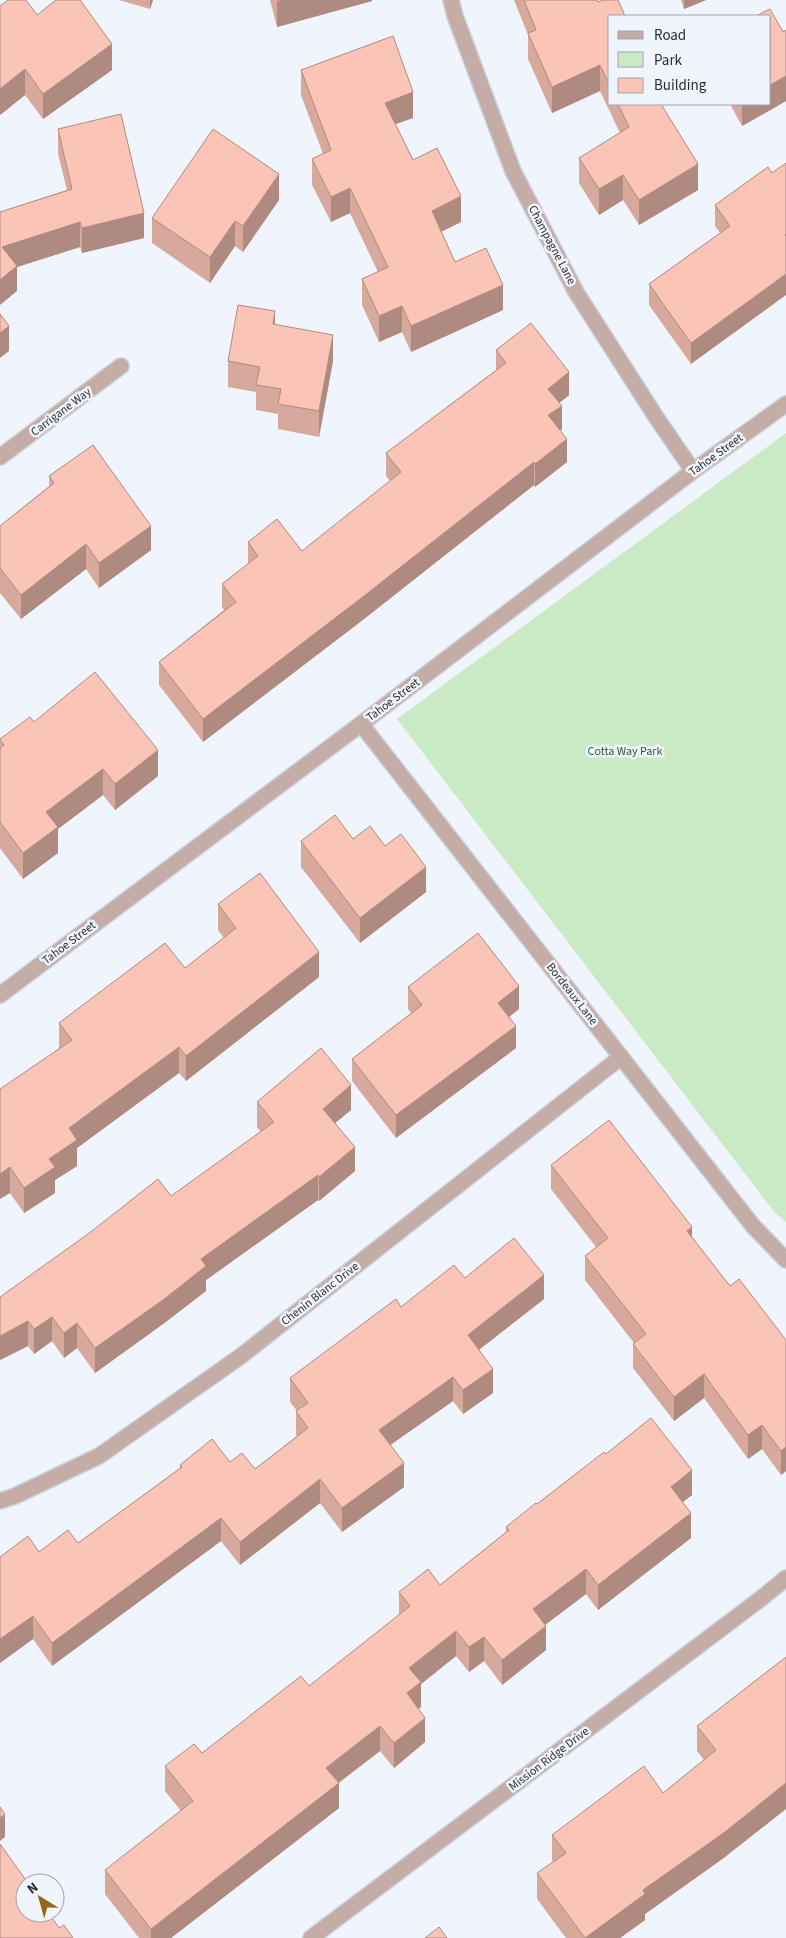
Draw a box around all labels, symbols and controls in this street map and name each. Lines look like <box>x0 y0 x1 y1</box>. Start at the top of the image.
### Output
legend <box>608 15 771 105</box>
text: Road <box>654 25 686 46</box>
text: Park <box>654 50 683 71</box>
text: Building <box>654 75 707 96</box>
street label: Champagne Lane <box>524 202 580 288</box>
street label: Carrigane Way <box>27 383 95 440</box>
street label: Tahoe Street <box>685 430 747 480</box>
street label: Tahoe Street <box>363 674 423 726</box>
park label: Cotta Way Park <box>588 743 663 760</box>
street label: Tahoe Street <box>39 917 99 969</box>
street label: Bordeaux Lane <box>542 959 602 1029</box>
street label: Chenin Blanc Drive <box>278 1258 362 1330</box>
street label: Mission Ridge Drive <box>505 1723 593 1795</box>
north arrow <box>15 1873 65 1923</box>
text: N <box>23 1878 43 1899</box>

